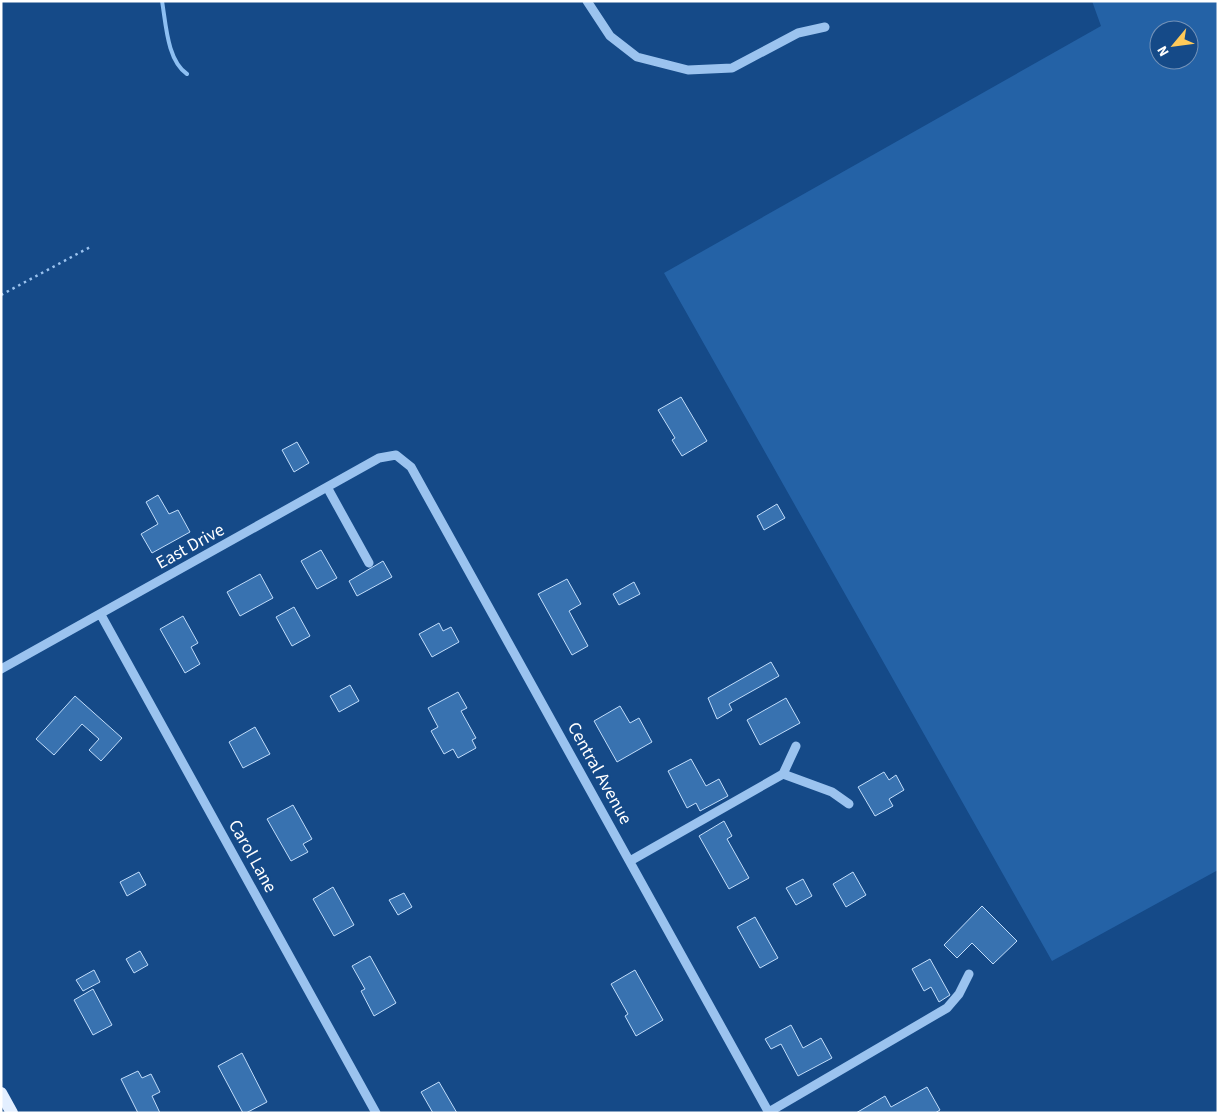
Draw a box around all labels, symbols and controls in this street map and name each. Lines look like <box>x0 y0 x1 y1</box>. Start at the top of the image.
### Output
north arrow <box>1149 20 1199 70</box>
text: N <box>1153 42 1175 60</box>
street label: East Drive <box>152 517 229 575</box>
street label: Central Avenue <box>561 717 638 829</box>
street label: Carol Lane <box>222 815 283 897</box>

